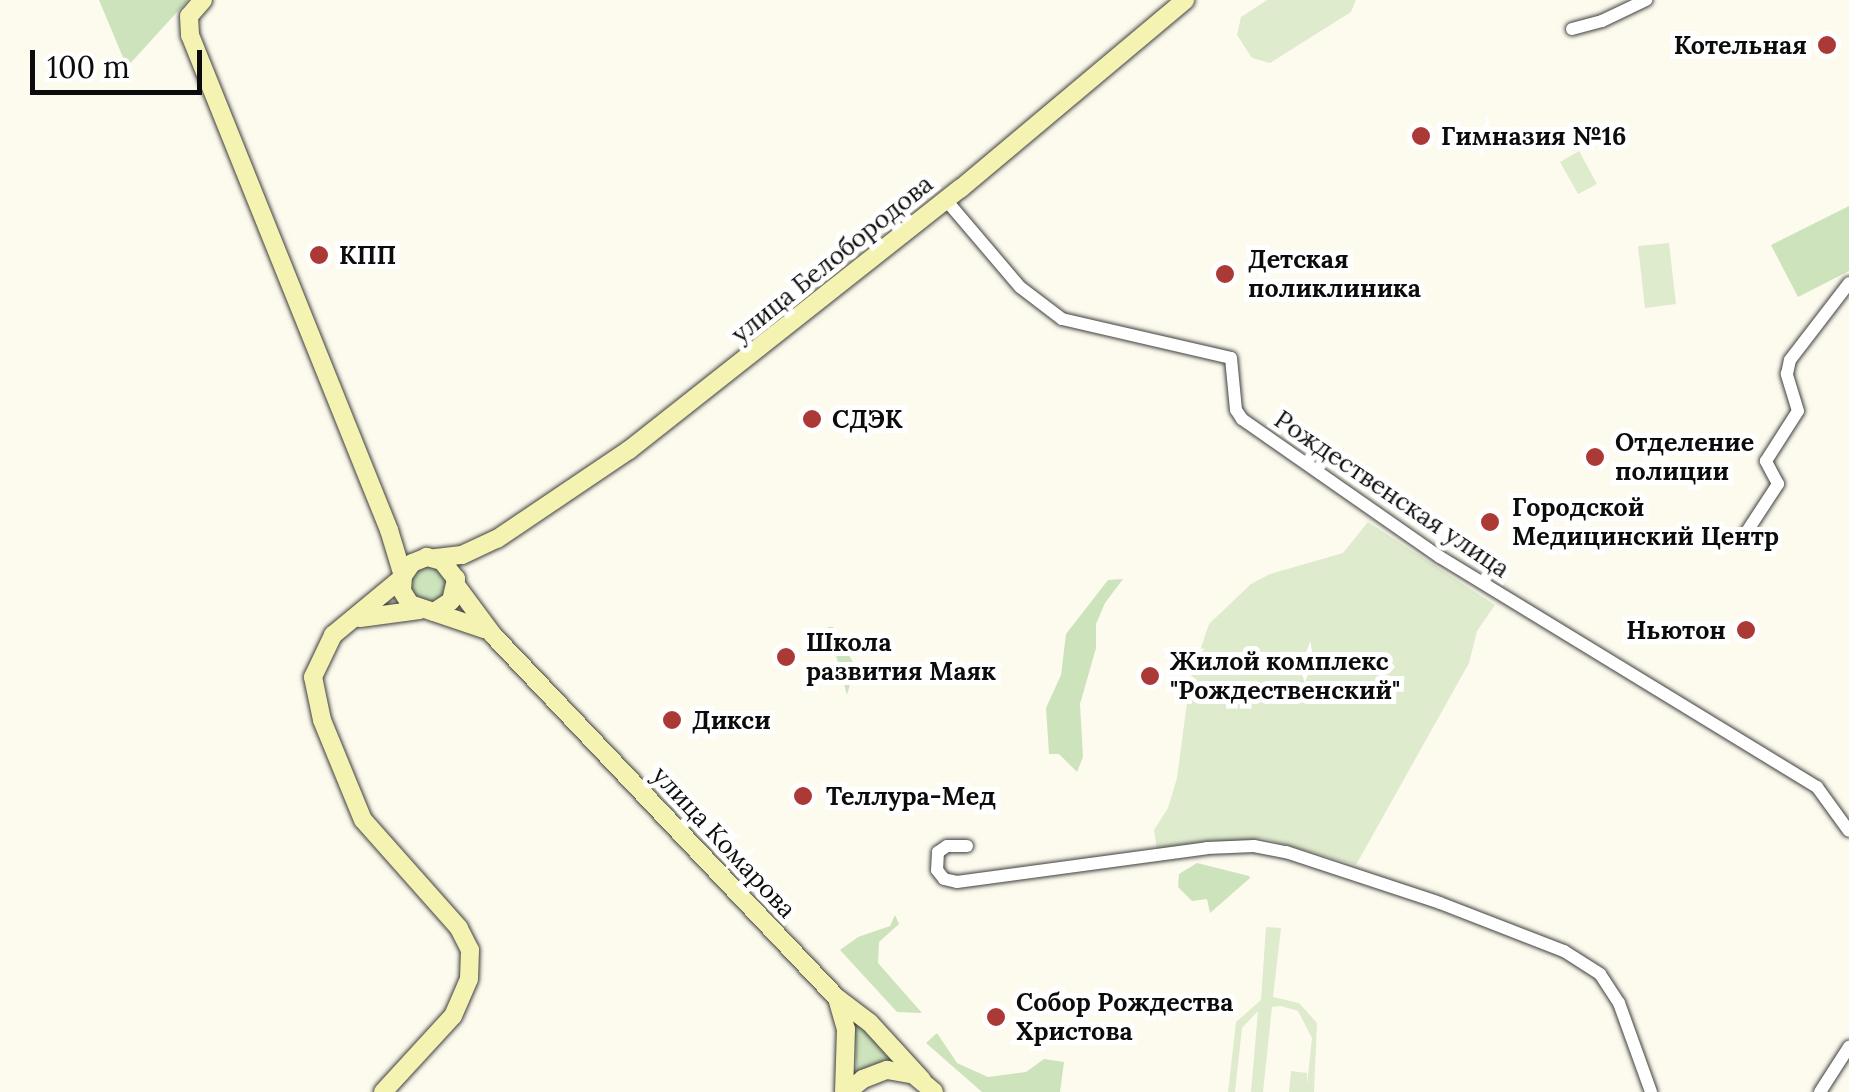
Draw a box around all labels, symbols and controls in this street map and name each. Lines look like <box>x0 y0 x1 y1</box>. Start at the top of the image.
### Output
scale bar <box>35 30 208 92</box>
place label: Котельная <box>1674 30 1807 60</box>
marker: Котельная <box>1816 34 1838 56</box>
text: 100 m <box>47 48 130 86</box>
place label: Гимназия №16 <box>1441 121 1626 151</box>
marker: Гимназия №16 <box>1410 125 1432 147</box>
street label: улица Белобородова <box>725 169 939 349</box>
place label: КПП <box>339 240 396 270</box>
marker: КПП <box>308 244 330 266</box>
place label: Детская поликлиника <box>1248 245 1421 304</box>
marker: Детская поликлиника <box>1212 261 1238 287</box>
place label: СДЭК <box>832 404 903 434</box>
street label: Рождественская улица <box>1269 404 1515 584</box>
marker: СДЭК <box>801 408 823 430</box>
place label: Отделение полиции <box>1615 428 1754 487</box>
marker: Отделение полиции <box>1584 446 1606 468</box>
place label: Городской Медицинский Центр <box>1512 493 1779 552</box>
marker: Городской Медицинский Центр <box>1477 509 1503 535</box>
place label: Ньютон <box>1626 615 1726 645</box>
marker: Ньютон <box>1735 619 1757 641</box>
place label: Школа развития Маяк <box>806 628 996 687</box>
marker: Школа развития Маяк <box>775 646 797 668</box>
place label: Жилой комплекс "Рождественский" <box>1170 647 1400 706</box>
marker: Жилой комплекс "Рождественский" <box>1139 665 1161 687</box>
place label: Дикси <box>692 705 771 735</box>
marker: Дикси <box>661 709 683 731</box>
street label: улица Комарова <box>646 760 802 924</box>
place label: Теллура-Мед <box>826 781 996 811</box>
marker: Теллура-Мед <box>790 783 816 809</box>
place label: Собор Рождества Христова <box>1016 988 1233 1047</box>
marker: Собор Рождества Христова <box>985 1006 1007 1028</box>

